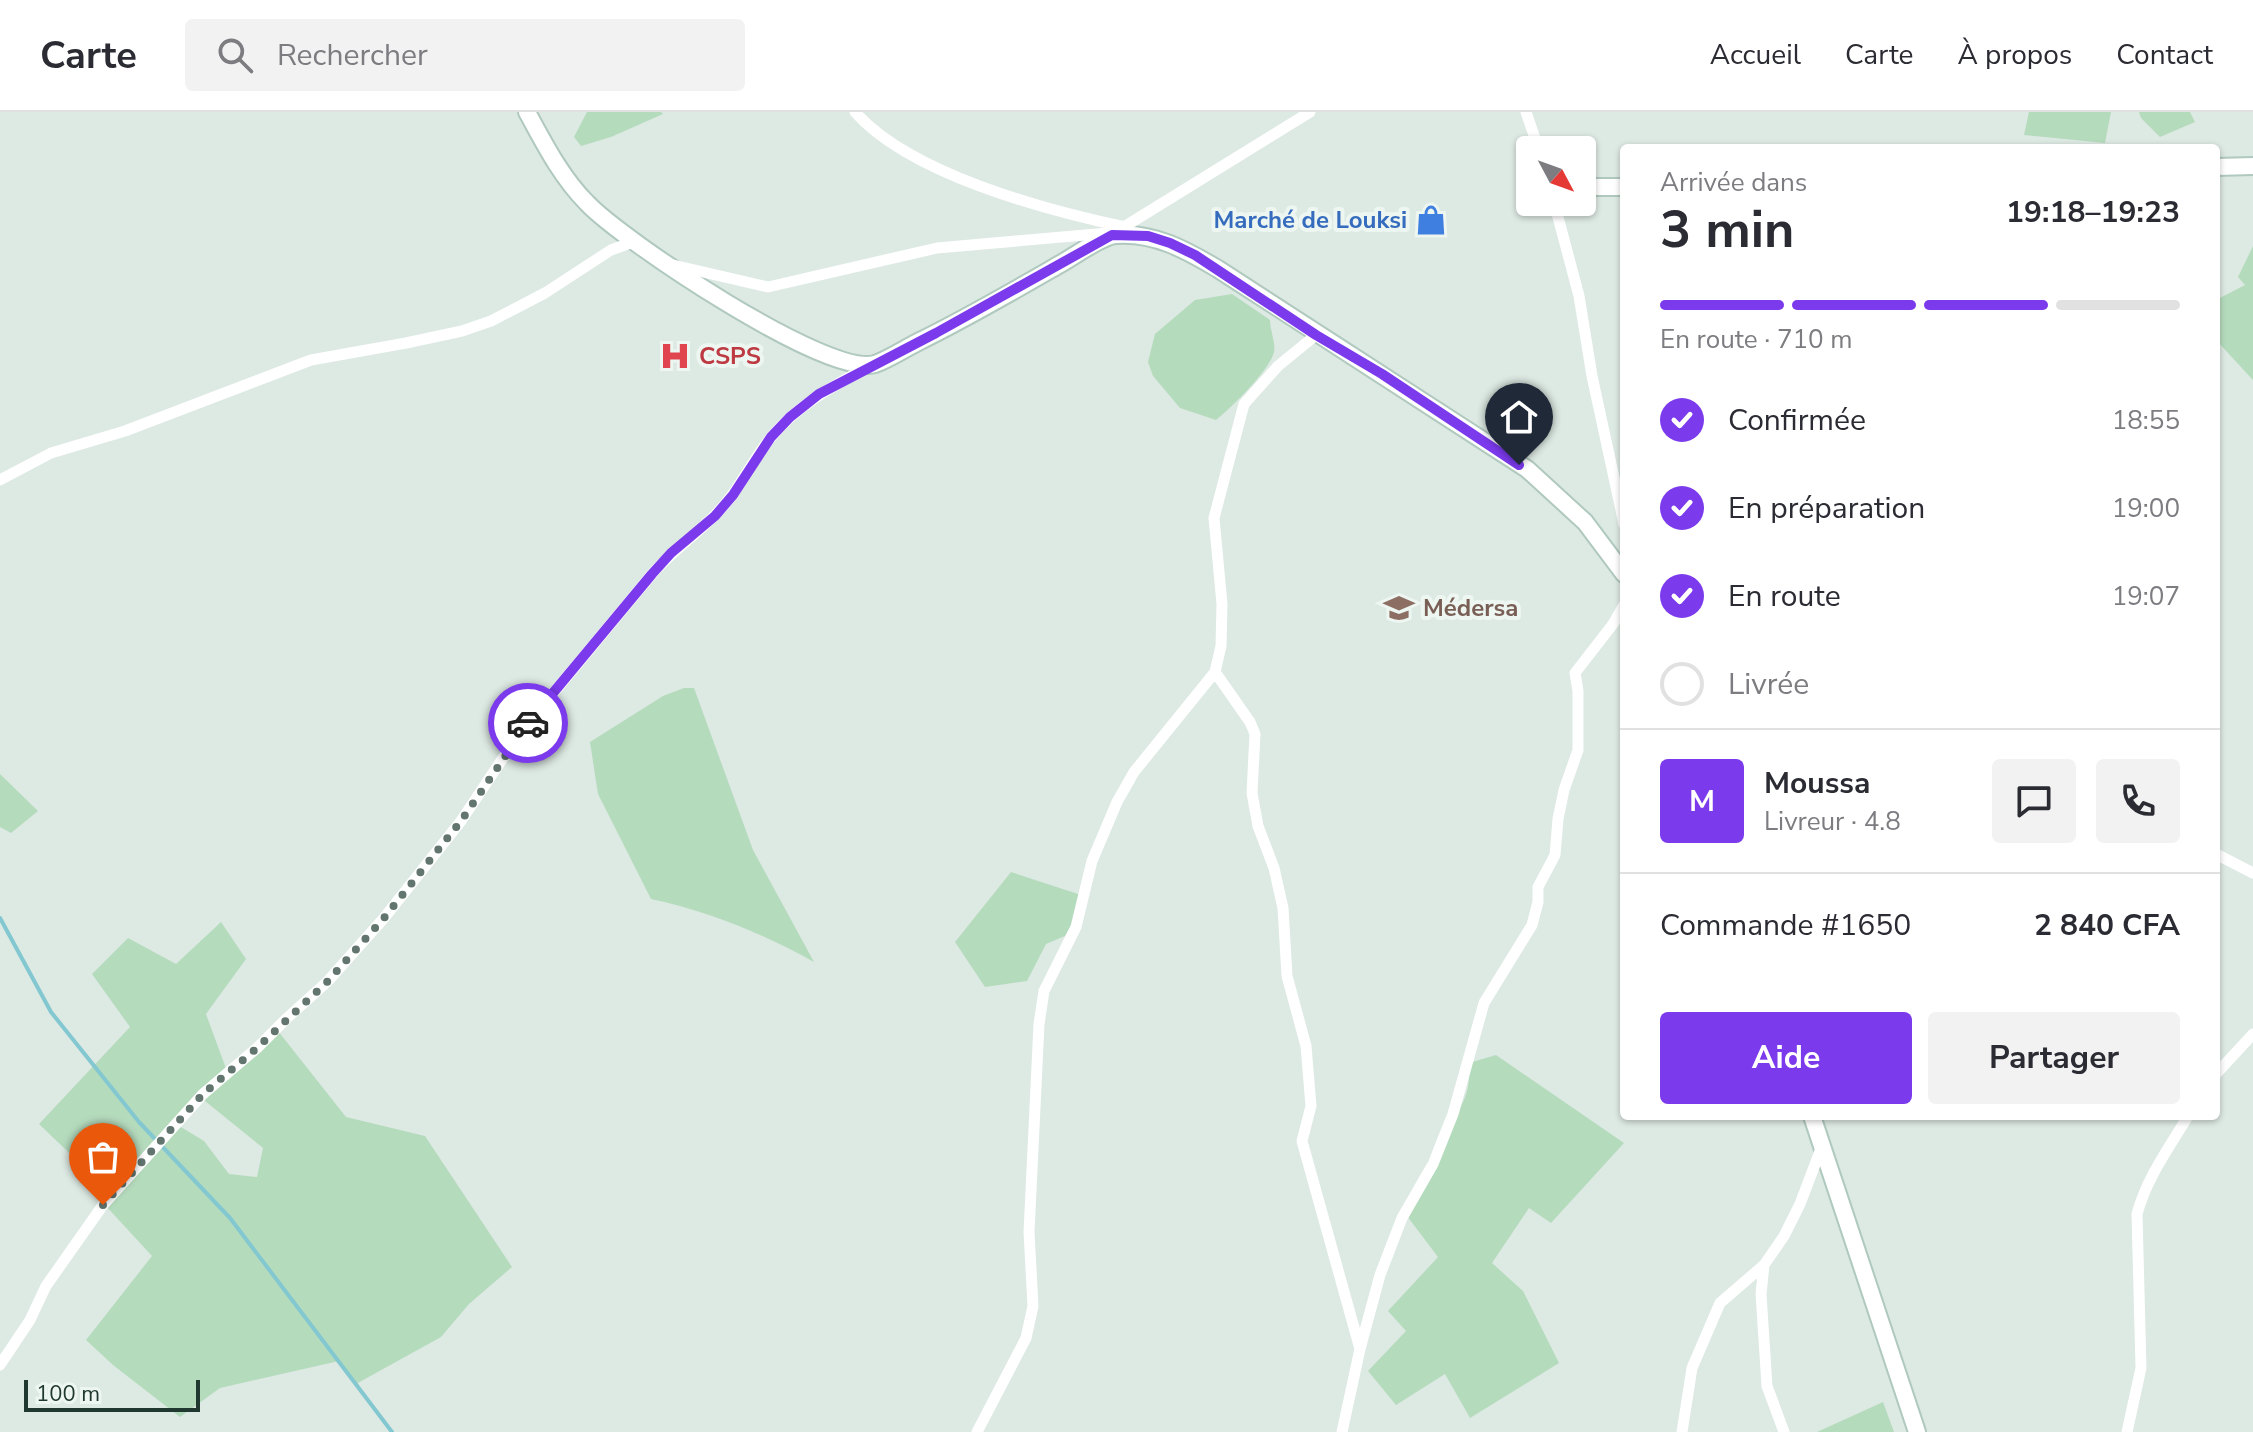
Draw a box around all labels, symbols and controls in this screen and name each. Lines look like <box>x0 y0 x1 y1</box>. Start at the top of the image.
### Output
search box <box>185 19 745 91</box>
text: Carte <box>40 30 137 81</box>
icon: search <box>213 33 257 77</box>
text: Rechercher <box>277 35 428 76</box>
text: Accueil <box>1710 36 1801 74</box>
text: Carte <box>1845 36 1914 74</box>
text: À propos <box>1958 36 2072 74</box>
text: Contact <box>2116 36 2213 74</box>
north arrow <box>1516 136 1596 216</box>
map controls <box>1516 136 1596 216</box>
text: Arrivée dans <box>1660 165 1807 200</box>
text: 19:18–19:23 <box>2006 192 2180 233</box>
text: 3 min <box>1660 194 1795 265</box>
shop icon: Marché de Louksi <box>1414 203 1448 237</box>
place label: Marché de Louksi <box>1213 204 1407 236</box>
text: En route · 710 m <box>1660 322 1853 357</box>
hospital icon: CSPS <box>658 339 692 373</box>
place label: CSPS <box>699 340 761 372</box>
pin <box>1485 383 1553 465</box>
icon: home <box>1497 395 1541 439</box>
icon: check <box>1660 398 1704 442</box>
text: Confirmée <box>1728 400 1866 441</box>
text: 18:55 <box>2112 403 2180 438</box>
icon: check <box>1660 486 1704 530</box>
text: En préparation <box>1728 488 1925 529</box>
text: 19:00 <box>2112 491 2180 526</box>
icon: check <box>1660 574 1704 618</box>
text: En route <box>1728 576 1841 617</box>
text: 19:07 <box>2112 579 2180 614</box>
school or university icon: Médersa <box>1382 591 1416 625</box>
place label: Médersa <box>1423 592 1518 624</box>
text: Livrée <box>1728 664 1809 705</box>
courier <box>488 683 568 763</box>
icon: car <box>506 701 550 745</box>
button: chat <box>1992 759 2076 843</box>
button: phone <box>2096 759 2180 843</box>
text: Moussa <box>1764 763 1870 804</box>
text: M <box>1689 781 1715 822</box>
text: Livreur · 4.8 <box>1764 804 1901 839</box>
text: Commande #1650 <box>1660 905 1911 946</box>
text: 2 840 CFA <box>2034 905 2180 946</box>
button: Aide <box>1660 1012 1912 1104</box>
button: Partager <box>1928 1012 2180 1104</box>
pin <box>69 1123 137 1205</box>
icon: bag <box>81 1135 125 1179</box>
scale bar <box>24 1376 200 1412</box>
text: 100 m <box>36 1379 100 1409</box>

